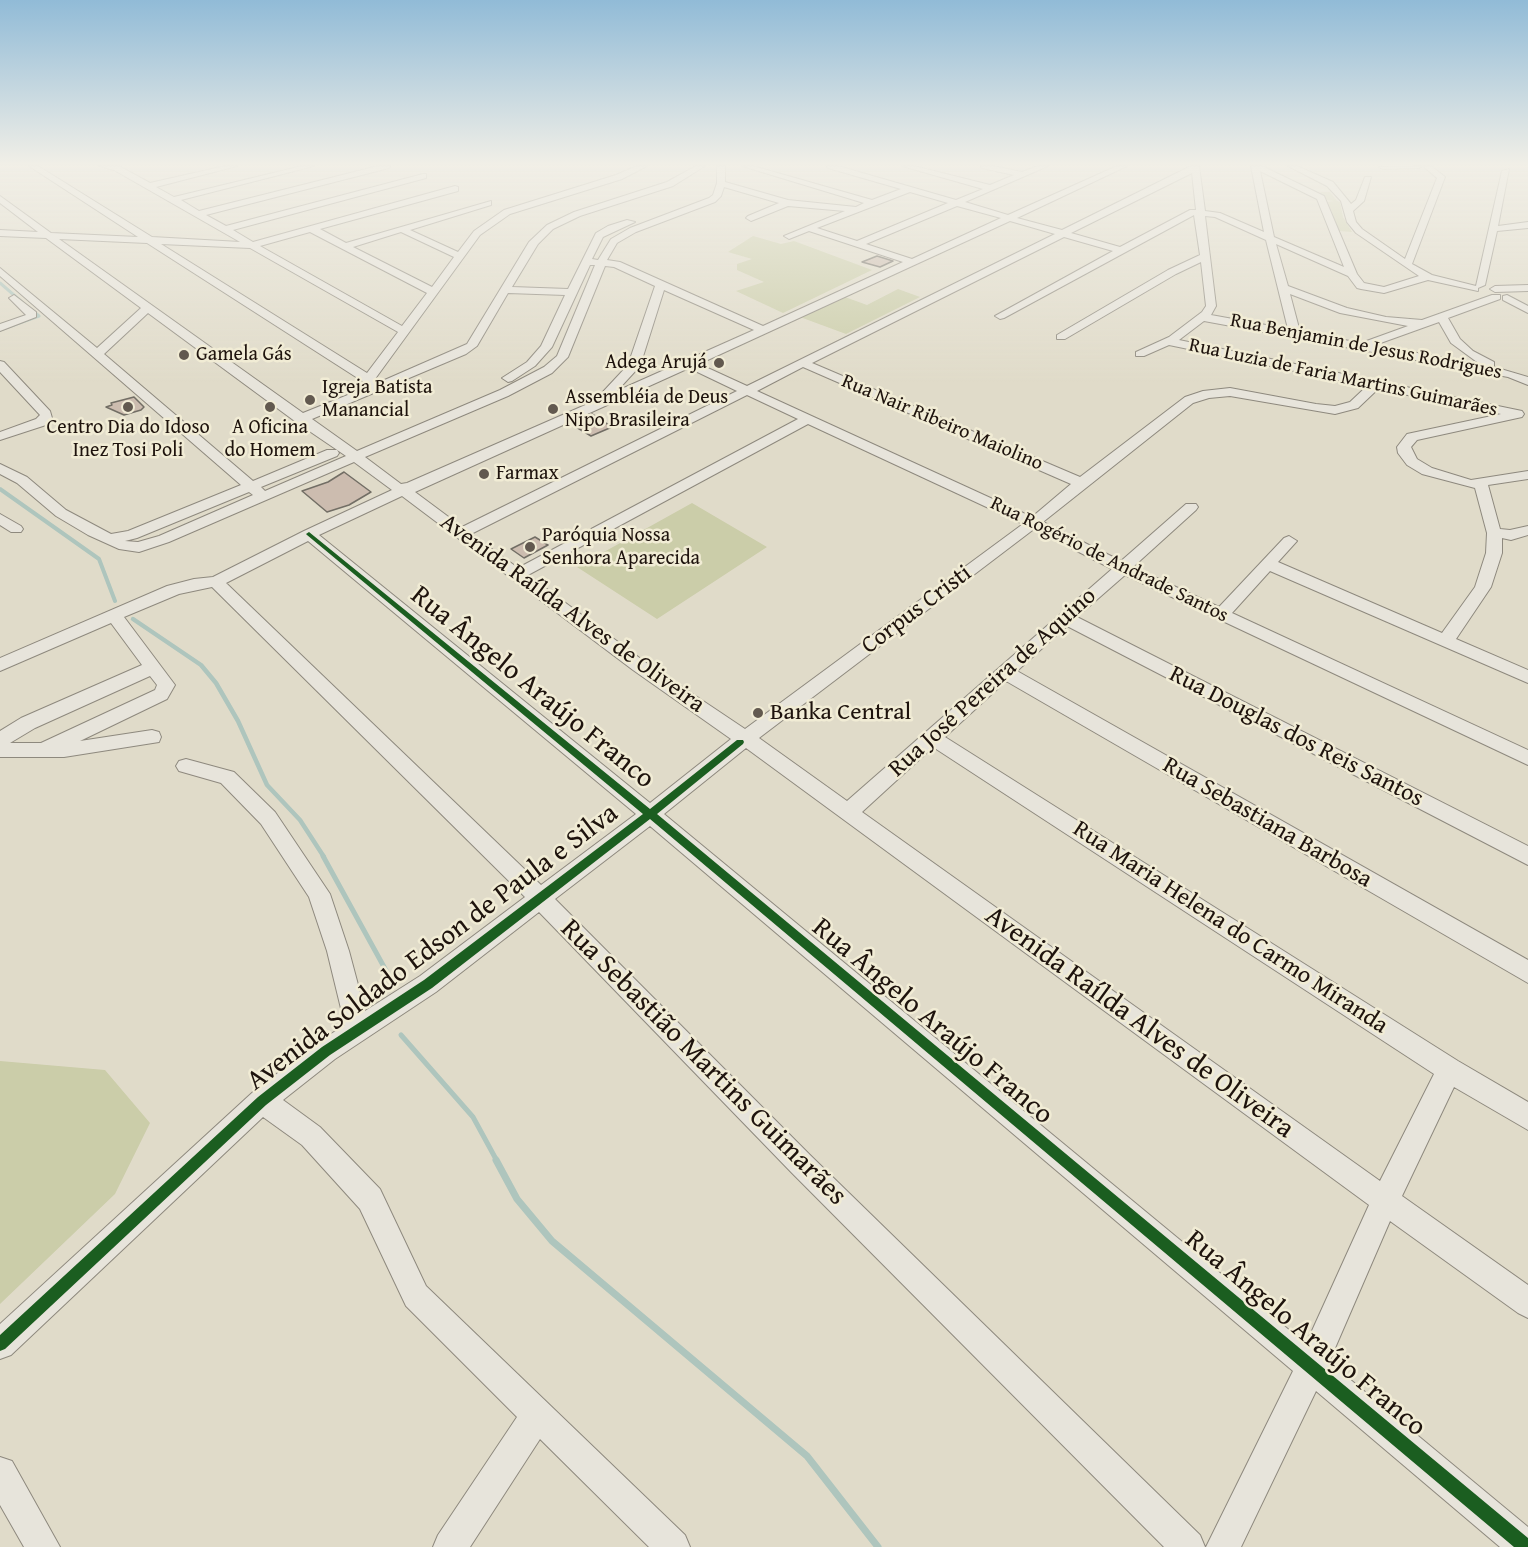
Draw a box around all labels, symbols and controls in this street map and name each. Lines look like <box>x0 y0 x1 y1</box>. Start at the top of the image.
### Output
street label: Rua Benjamin de Jesus Rodrigues <box>1228 309 1504 385</box>
street label: Rua Luzia de Faria Martins Guimarães <box>1186 334 1500 422</box>
place label: Gamela Gás <box>196 343 292 367</box>
marker: Gamela Gás <box>177 348 191 362</box>
place label: Adega Arujá <box>605 351 707 375</box>
marker: Adega Arujá <box>712 356 726 370</box>
street label: Rua Nair Ribeiro Maiolino <box>838 370 1046 476</box>
place label: Igreja Batista Manancial <box>322 376 433 423</box>
place label: Assembléia de Deus Nipo Brasileira <box>565 386 728 433</box>
marker: Igreja Batista Manancial <box>303 393 317 407</box>
marker: Centro Dia do Idoso Inez Tosi Poli <box>121 400 135 414</box>
marker: A Oficina do Homem <box>263 400 277 414</box>
marker: Assembléia de Deus Nipo Brasileira <box>546 402 560 416</box>
place label: Centro Dia do Idoso Inez Tosi Poli <box>46 416 210 463</box>
place label: A Oficina do Homem <box>225 416 315 463</box>
place label: Farmax <box>496 462 559 486</box>
marker: Farmax <box>477 467 491 481</box>
street label: Rua Rogério de Andrade Santos <box>986 492 1232 628</box>
street label: Avenida Raílda Alves de Oliveira <box>434 508 710 720</box>
place label: Paróquia Nossa Senhora Aparecida <box>542 524 700 571</box>
marker: Paróquia Nossa Senhora Aparecida <box>523 540 537 554</box>
street label: Corpus Cristi <box>856 559 978 661</box>
street label: Rua Ângelo Araújo Franco <box>403 579 661 797</box>
street label: Rua José Pereira de Aquino <box>883 582 1103 784</box>
street label: Rua Douglas dos Reis Santos <box>1164 660 1428 814</box>
place label: Banka Central <box>770 699 911 727</box>
marker: Banka Central <box>751 706 765 720</box>
street label: Rua Sebastiana Barbosa <box>1157 751 1377 895</box>
street label: Avenida Soldado Edson de Paula e Silva <box>241 797 625 1099</box>
street label: Rua Maria Helena do Carmo Miranda <box>1067 815 1393 1041</box>
street label: Avenida Raílda Alves de Oliveira <box>978 900 1300 1146</box>
street label: Rua Ângelo Araújo Franco <box>805 911 1059 1133</box>
street label: Rua Sebastião Martins Guimarães <box>553 913 853 1213</box>
street label: Rua Ângelo Araújo Franco <box>1178 1223 1432 1445</box>

